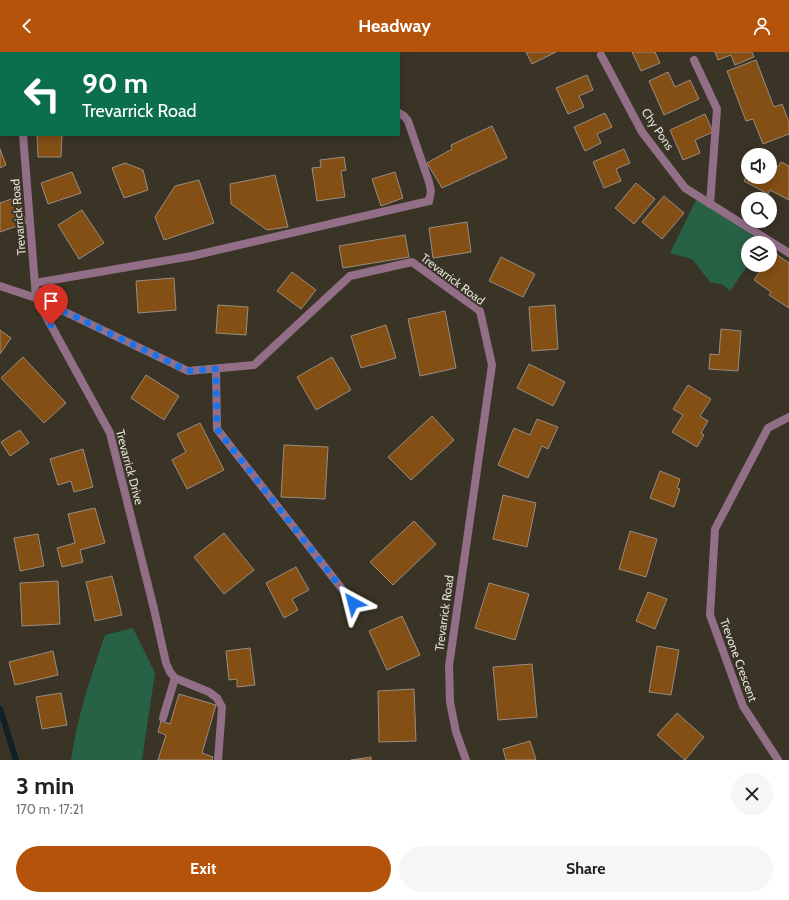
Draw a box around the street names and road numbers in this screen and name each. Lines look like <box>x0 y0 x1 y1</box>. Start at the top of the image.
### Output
street label: Chy Pons <box>639 105 678 153</box>
street label: Trevarrick Road <box>7 178 29 256</box>
street label: Trevarrick Road <box>418 250 488 308</box>
street label: Trevarrick Drive <box>113 428 147 506</box>
street label: Trevarrick Road <box>431 574 457 652</box>
street label: Trevone Crescent <box>717 616 761 704</box>

